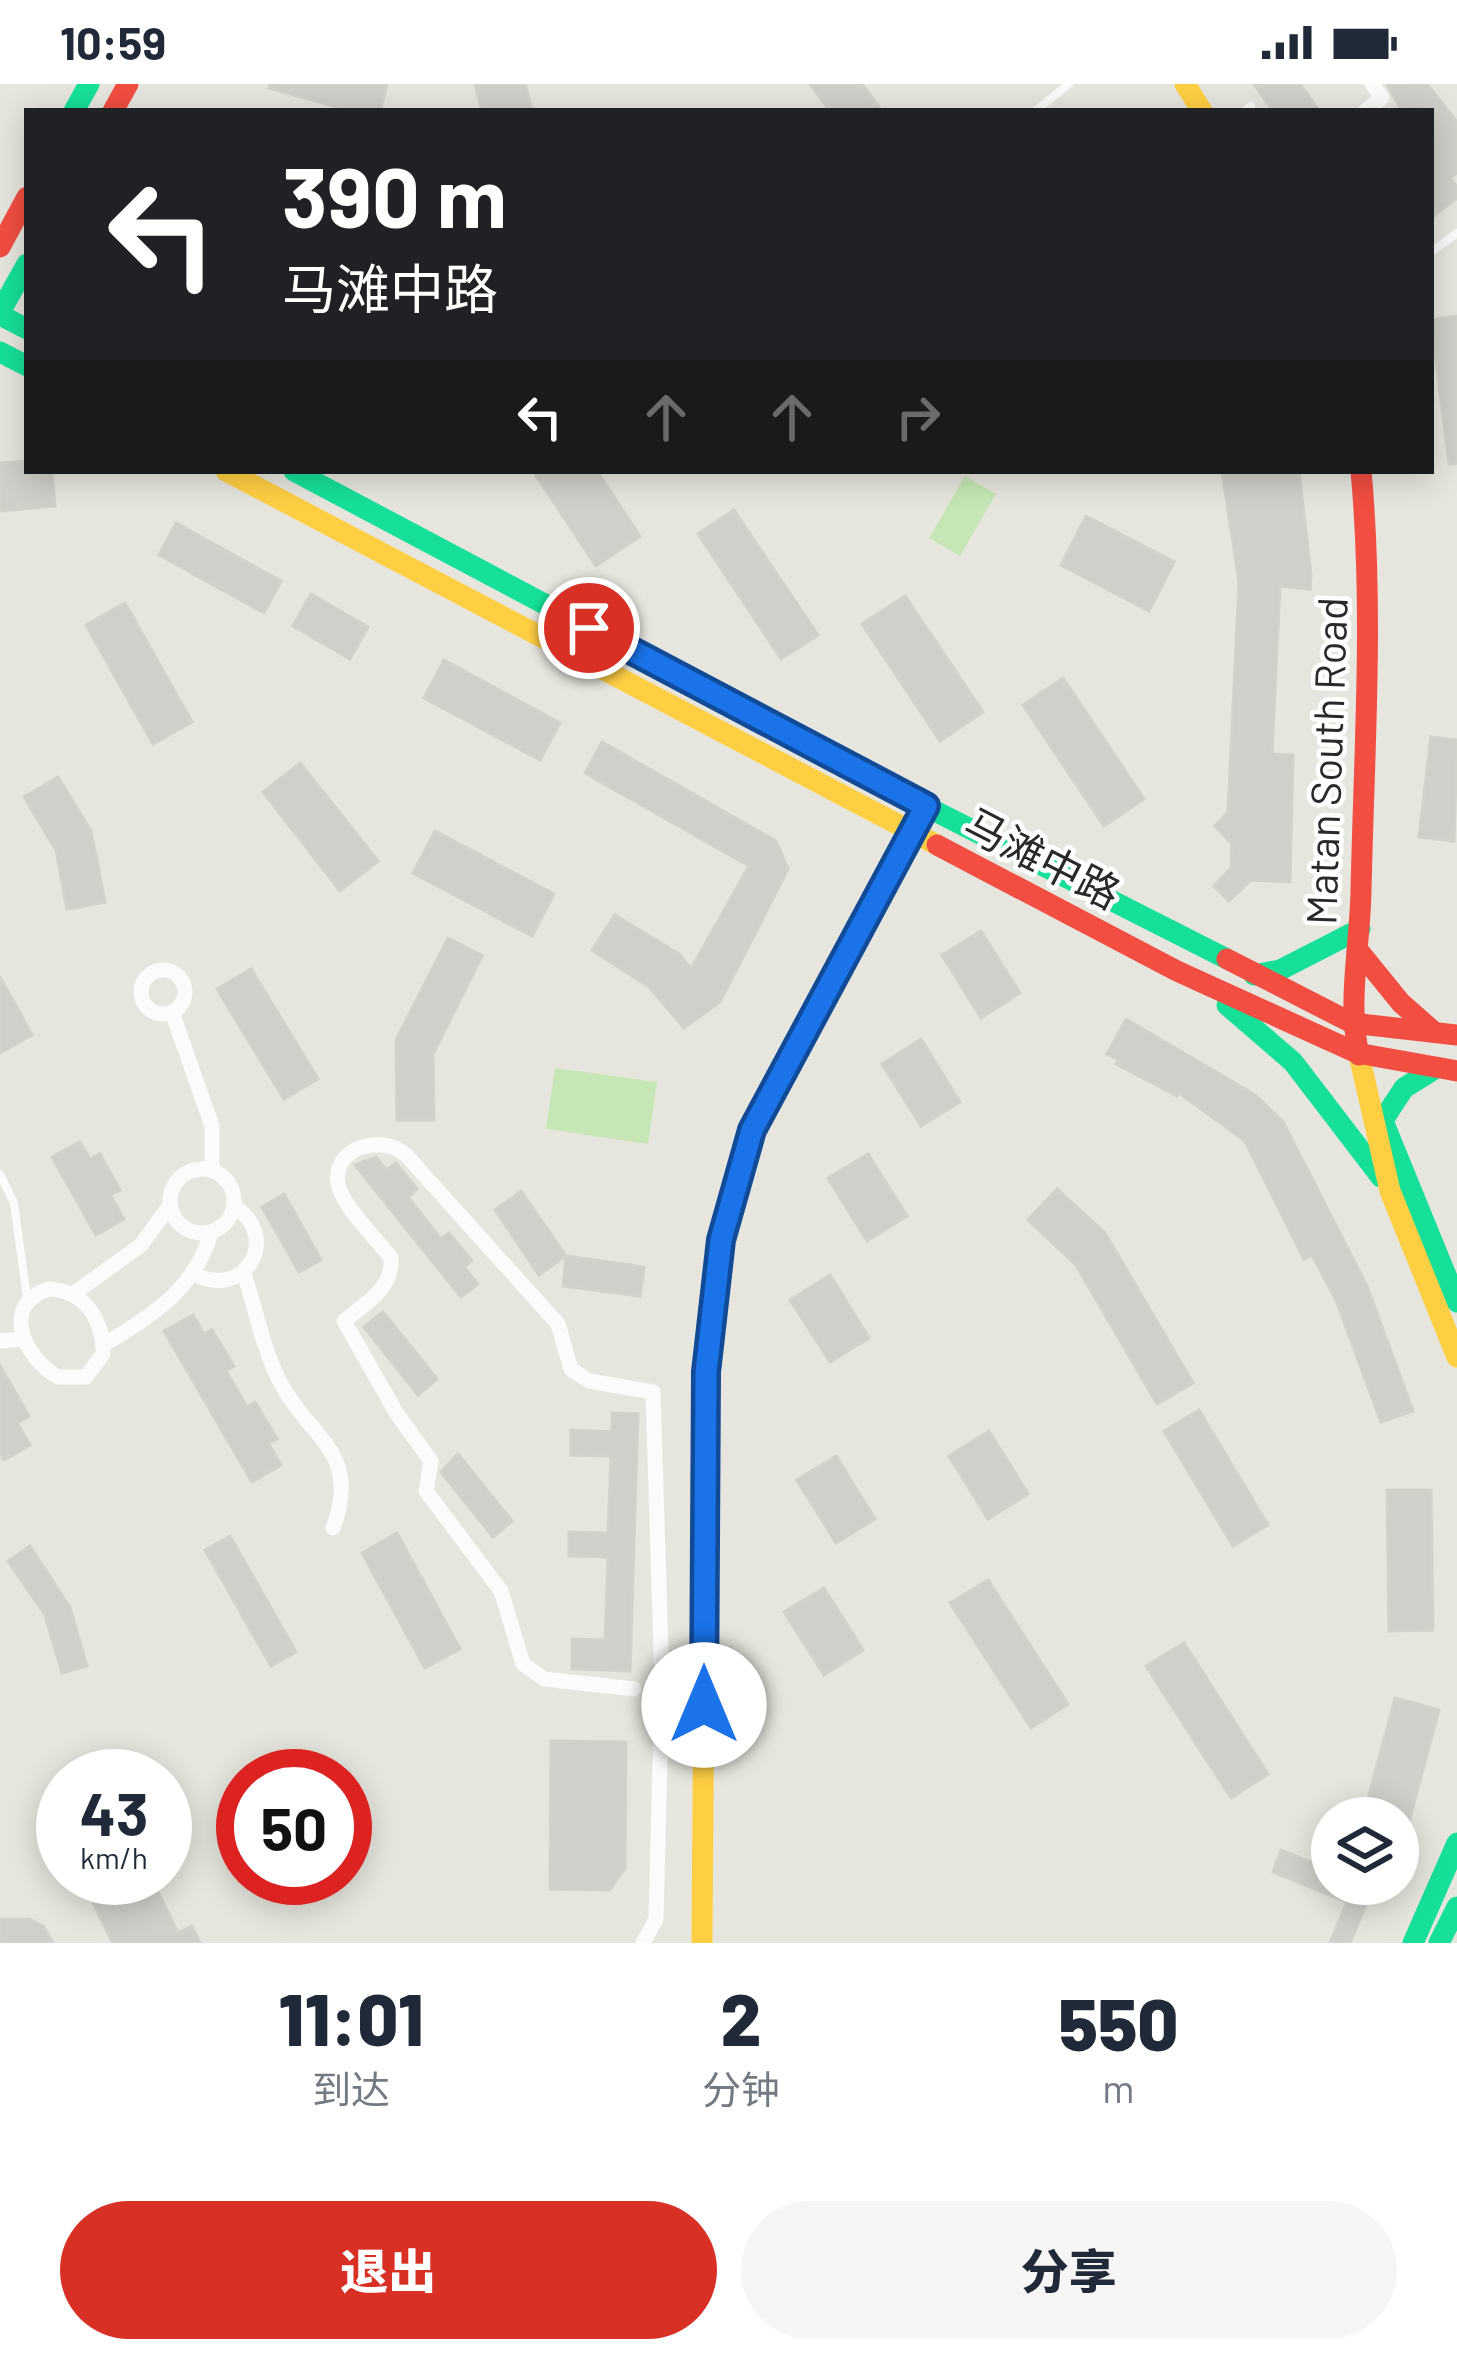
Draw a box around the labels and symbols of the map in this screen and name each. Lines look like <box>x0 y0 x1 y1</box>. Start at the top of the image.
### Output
pin <box>538 577 640 679</box>
street label: Matan South Road <box>1294 596 1356 926</box>
street label: 马滩中路 <box>957 797 1129 917</box>
position arrow <box>641 1642 767 1768</box>
speed limit sign: 50 <box>216 1749 372 1905</box>

